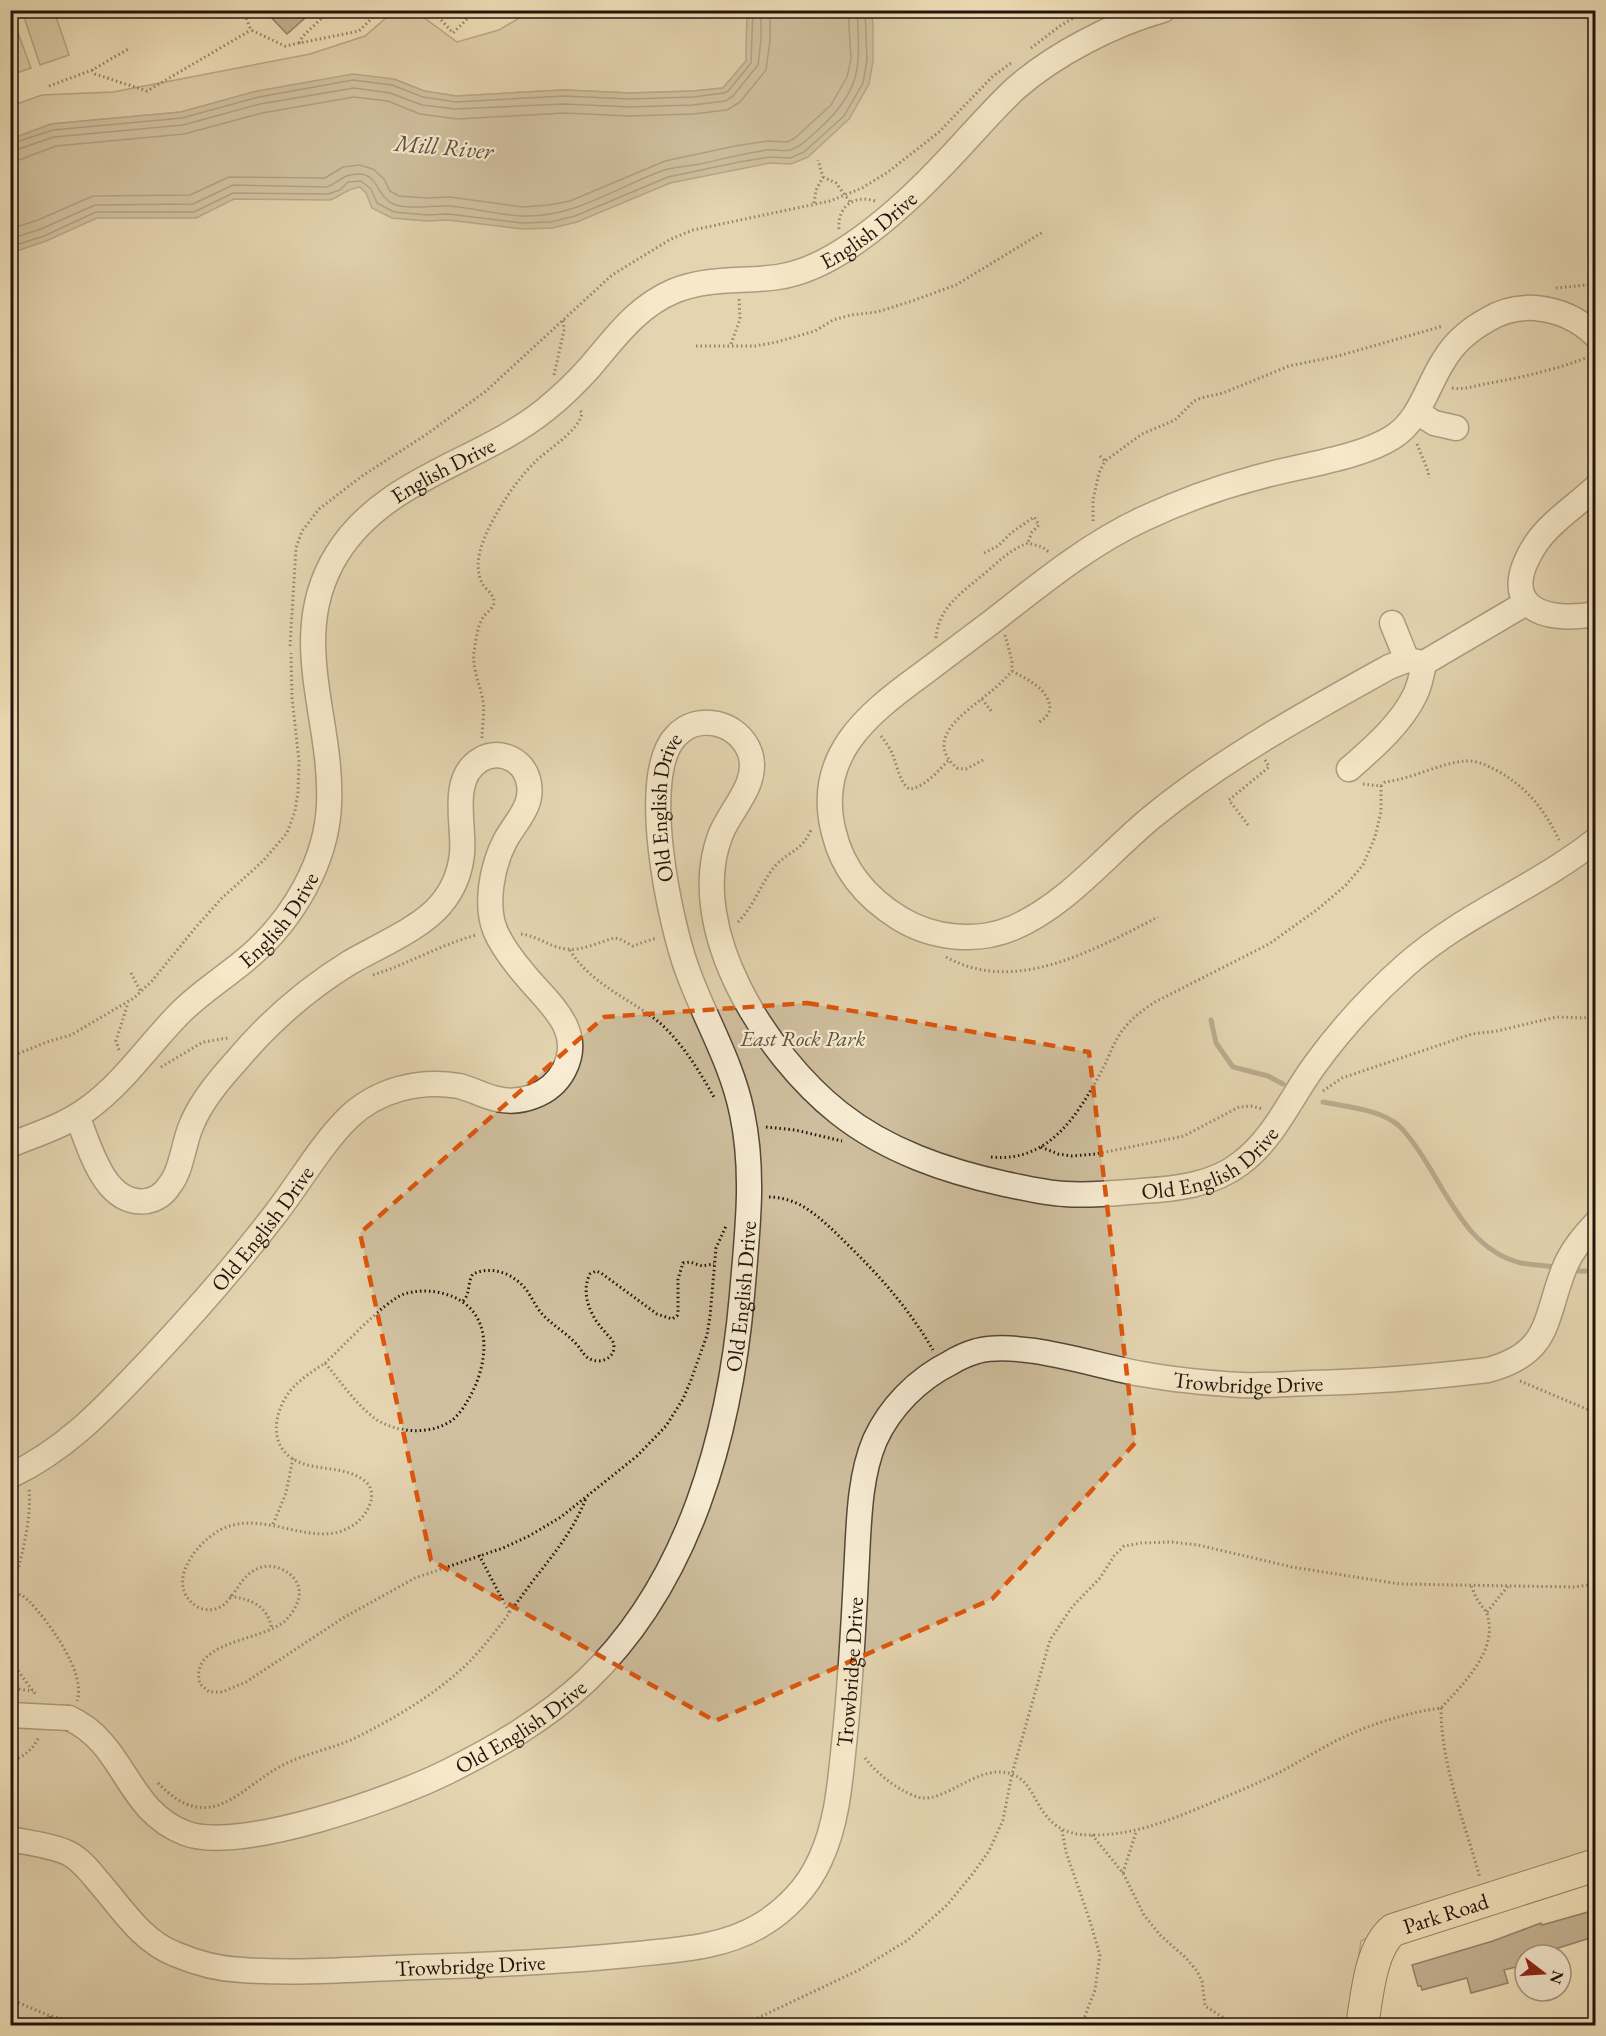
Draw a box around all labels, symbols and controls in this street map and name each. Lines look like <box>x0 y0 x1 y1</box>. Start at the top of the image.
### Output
water label: Mill River <box>391 127 497 166</box>
street label: English Drive <box>815 184 924 276</box>
street label: English Drive <box>385 431 501 510</box>
street label: Old English Drive <box>644 726 689 884</box>
street label: English Drive <box>233 867 325 974</box>
park label: East Rock Park <box>740 1024 865 1053</box>
street label: Old English Drive <box>1140 1120 1285 1206</box>
street label: Old English Drive <box>204 1160 321 1298</box>
street label: Old English Drive <box>719 1220 763 1374</box>
street label: Trowbridge Drive <box>1171 1365 1324 1400</box>
street label: Trowbridge Drive <box>830 1596 870 1749</box>
street label: Old English Drive <box>450 1673 593 1780</box>
street label: Park Road <box>1399 1886 1493 1941</box>
north arrow <box>1513 1943 1573 2003</box>
street label: Trowbridge Drive <box>395 1948 547 1983</box>
text: N <box>1545 1968 1569 1987</box>

